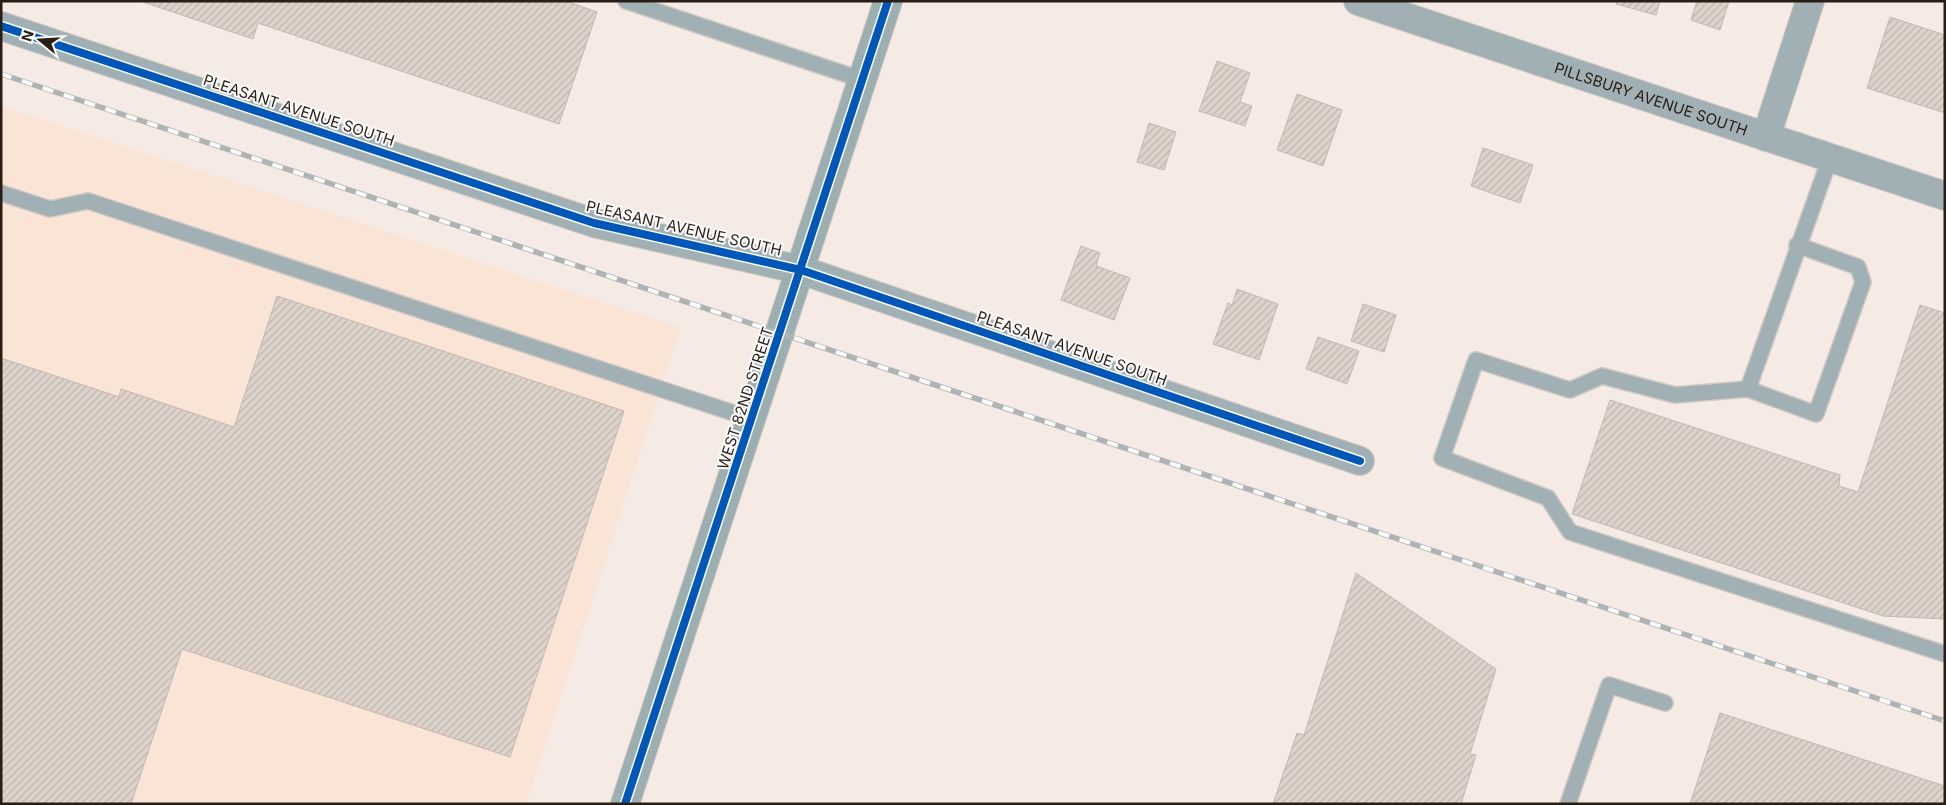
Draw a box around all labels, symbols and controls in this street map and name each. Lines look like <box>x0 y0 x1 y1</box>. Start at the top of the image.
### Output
north arrow <box>15 15 65 65</box>
text: N <box>17 28 37 44</box>
street label: PILLSBURY AVENUE SOUTH <box>1552 57 1750 139</box>
street label: PLEASANT AVENUE SOUTH <box>201 70 397 150</box>
street label: PLEASANT AVENUE SOUTH <box>584 196 784 260</box>
street label: PLEASANT AVENUE SOUTH <box>974 306 1170 390</box>
street label: WEST 82ND STREET <box>713 324 777 472</box>

